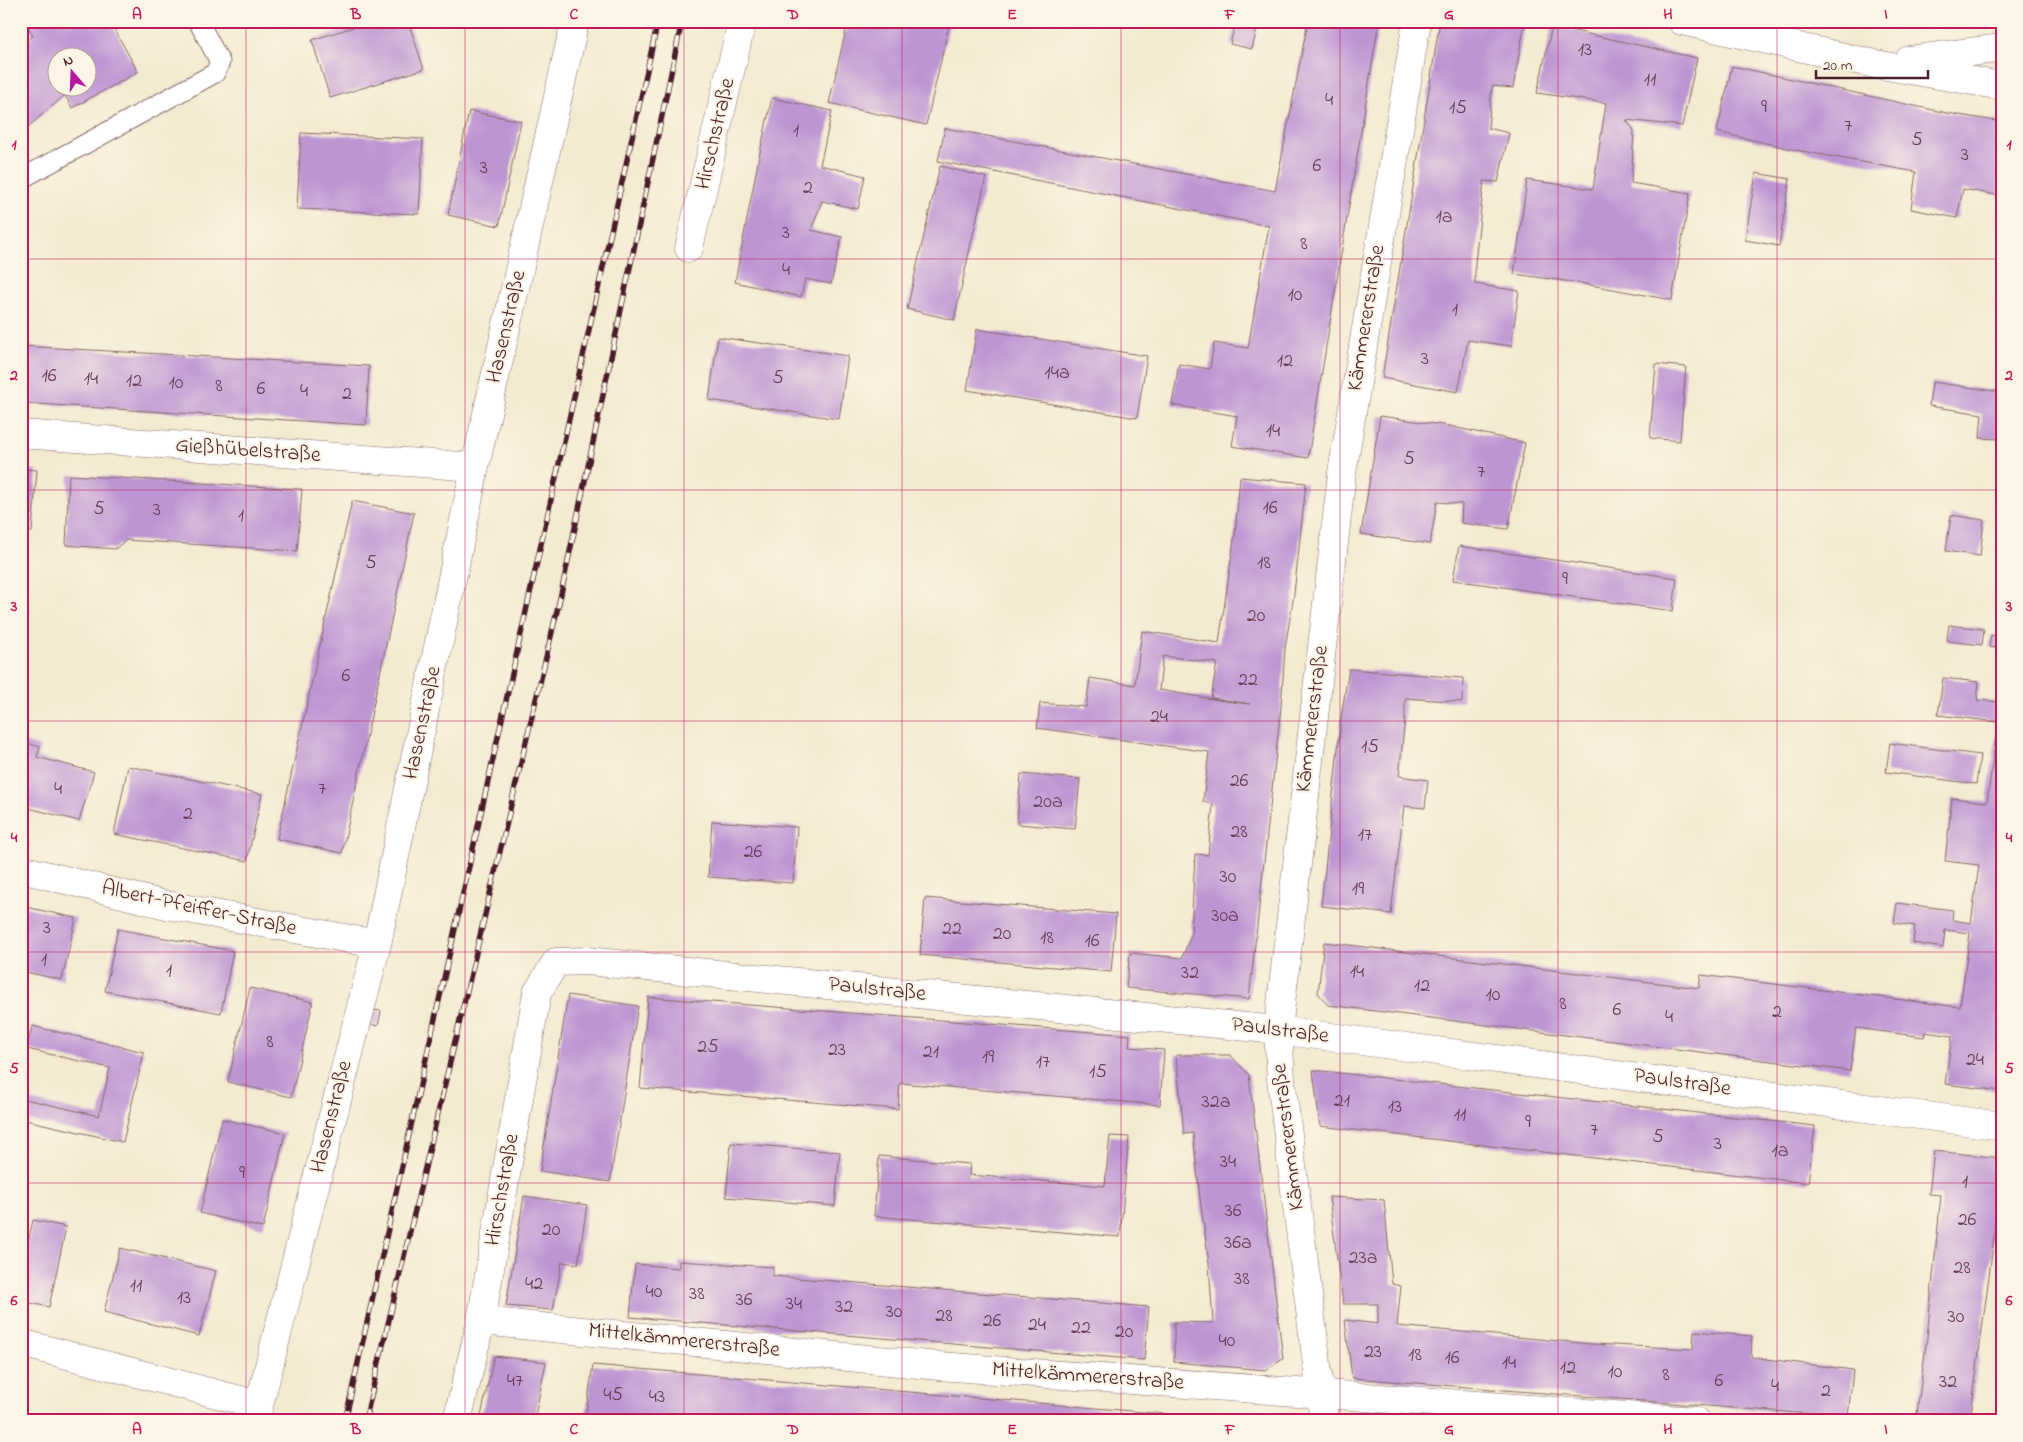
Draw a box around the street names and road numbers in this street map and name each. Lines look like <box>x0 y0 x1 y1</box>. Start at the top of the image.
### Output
street label: Hirschstraße <box>688 75 744 193</box>
street label: Kämmererstraße <box>1340 242 1394 394</box>
street label: Hasenstraße <box>478 267 536 387</box>
street label: Gießhübelstraße <box>174 430 322 472</box>
street label: Kämmererstraße <box>1288 643 1338 794</box>
street label: Hasenstraße <box>395 663 451 783</box>
street label: Albert-Pfeiffer-Straße <box>98 873 300 945</box>
street label: Paulstraße <box>827 969 928 1011</box>
street label: Paulstraße <box>1229 1009 1331 1053</box>
street label: Hasenstraße <box>303 1057 361 1177</box>
street label: Paulstraße <box>1631 1060 1733 1106</box>
street label: Kämmererstraße <box>1264 1061 1314 1212</box>
street label: Hirschstraße <box>477 1131 529 1249</box>
street label: Mittelkämmererstraße <box>587 1315 782 1367</box>
street label: Mittelkämmererstraße <box>991 1354 1185 1400</box>

